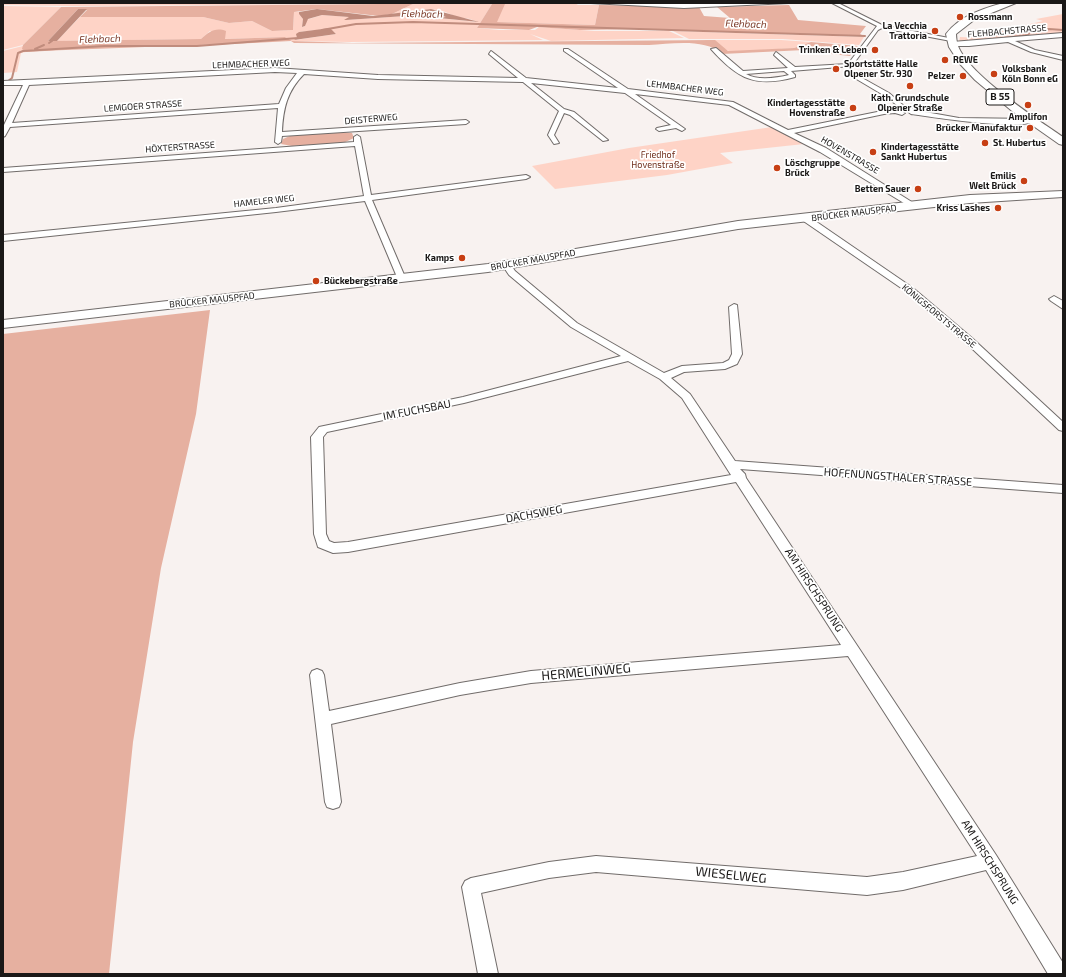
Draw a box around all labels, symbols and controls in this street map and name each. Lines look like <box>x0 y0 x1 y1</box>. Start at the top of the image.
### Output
water label: Flehbach <box>401 8 443 20</box>
marker: Rossmann <box>955 12 965 22</box>
place label: Rossmann <box>968 12 1013 22</box>
water label: Flehbach <box>725 17 767 31</box>
place label: La Vecchia Trattoria <box>882 21 927 42</box>
street label: FLEHBACHSTRASSE <box>967 22 1047 40</box>
marker: La Vecchia Trattoria <box>930 26 940 36</box>
water label: Flehbach <box>79 32 121 46</box>
place label: Trinken & Leben <box>799 45 867 55</box>
marker: Trinken & Leben <box>870 45 880 55</box>
marker: REWE <box>940 55 950 65</box>
place label: REWE <box>953 55 978 65</box>
street label: LEHMBACHER WEG <box>212 57 290 71</box>
place label: Sportstätte Halle Olpener Str. 930 <box>844 59 918 80</box>
marker: Sportstätte Halle Olpener Str. 930 <box>831 64 841 74</box>
place label: Volksbank Köln Bonn eG <box>1002 64 1058 85</box>
marker: Volksbank Köln Bonn eG <box>989 69 999 79</box>
place label: Pelzer <box>928 71 955 81</box>
marker: Pelzer <box>958 71 968 81</box>
street label: LEHMBACHER WEG <box>646 78 724 98</box>
marker: Kath. Grundschule Olpener Straße <box>905 81 915 91</box>
road number: B 55 <box>986 89 1014 105</box>
place label: Kath. Grundschule Olpener Straße <box>871 93 949 114</box>
street label: LEMGOER STRASSE <box>104 98 182 114</box>
place label: Kindertagesstätte Hovenstraße <box>767 98 845 119</box>
marker: Amplifon <box>1023 100 1033 110</box>
marker: Kindertagesstätte Hovenstraße <box>848 103 858 113</box>
street label: DEISTERWEG <box>344 111 398 127</box>
place label: Amplifon <box>1009 112 1047 122</box>
place label: Brücker Manufaktur <box>936 123 1022 133</box>
marker: Brücker Manufaktur <box>1025 123 1035 133</box>
street label: HOVENSTRASSE <box>819 134 881 176</box>
marker: St. Hubertus <box>980 138 990 148</box>
place label: St. Hubertus <box>993 138 1046 148</box>
street label: HÖXTERSTRASSE <box>145 139 215 155</box>
place label: Kindertagesstätte Sankt Hubertus <box>881 142 959 163</box>
marker: Kindertagesstätte Sankt Hubertus <box>868 147 878 157</box>
park label: Friedhof Hovenstraße <box>631 150 685 171</box>
place label: Löschgruppe Brück <box>785 158 840 179</box>
marker: Löschgruppe Brück <box>772 163 782 173</box>
place label: Emilis Welt Brück <box>969 171 1016 192</box>
marker: Emilis Welt Brück <box>1019 176 1029 186</box>
place label: Betten Sauer <box>855 184 910 194</box>
marker: Betten Sauer <box>913 184 923 194</box>
street label: HAMELER WEG <box>233 192 295 210</box>
street label: BRÜCKER MAUSPFAD <box>811 202 897 224</box>
place label: Kriss Lashes <box>936 203 990 213</box>
marker: Kriss Lashes <box>993 203 1003 213</box>
street label: BRÜCKER MAUSPFAD <box>490 247 576 273</box>
place label: Kamps <box>425 253 454 263</box>
marker: Kamps <box>457 253 467 263</box>
marker: Bückebergstraße <box>311 276 321 286</box>
place label: Bückebergstraße <box>324 276 398 286</box>
street label: KÖNIGSFORSTSTRASSE <box>900 282 978 350</box>
street label: BRÜCKER MAUSPFAD <box>169 290 255 310</box>
street label: IM FUCHSBAU <box>382 397 452 423</box>
street label: HOFFNUNGSTHALER STRASSE <box>823 465 973 489</box>
street label: DACHSWEG <box>505 503 563 525</box>
street label: AM HIRSCHSPRUNG <box>782 546 846 634</box>
street label: HERMELINWEG <box>541 660 631 684</box>
street label: AM HIRSCHSPRUNG <box>959 817 1021 907</box>
street label: WIESELWEG <box>695 864 767 886</box>

